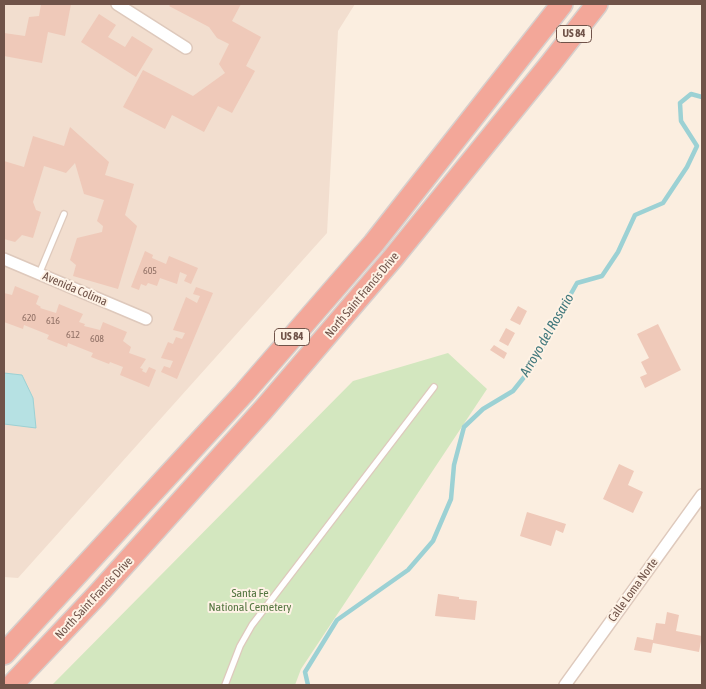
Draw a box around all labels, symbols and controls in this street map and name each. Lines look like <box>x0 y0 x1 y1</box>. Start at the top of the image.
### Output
road number: US 84 <box>556 26 592 42</box>
street label: North Saint Francis Drive <box>322 249 402 341</box>
house number: 605 <box>143 265 157 277</box>
street label: Avenida Colima <box>41 269 109 309</box>
water label: Arroyo del Rosario <box>517 291 577 379</box>
house number: 620 <box>22 312 36 324</box>
house number: 616 <box>46 315 60 327</box>
road number: US 84 <box>274 328 310 346</box>
house number: 612 <box>66 329 80 341</box>
house number: 608 <box>90 333 104 345</box>
street label: North Saint Francis Drive <box>52 554 136 642</box>
street label: Calle Loma Norte <box>605 555 661 625</box>
park label: Santa Fe National Cemetery <box>209 586 291 614</box>

